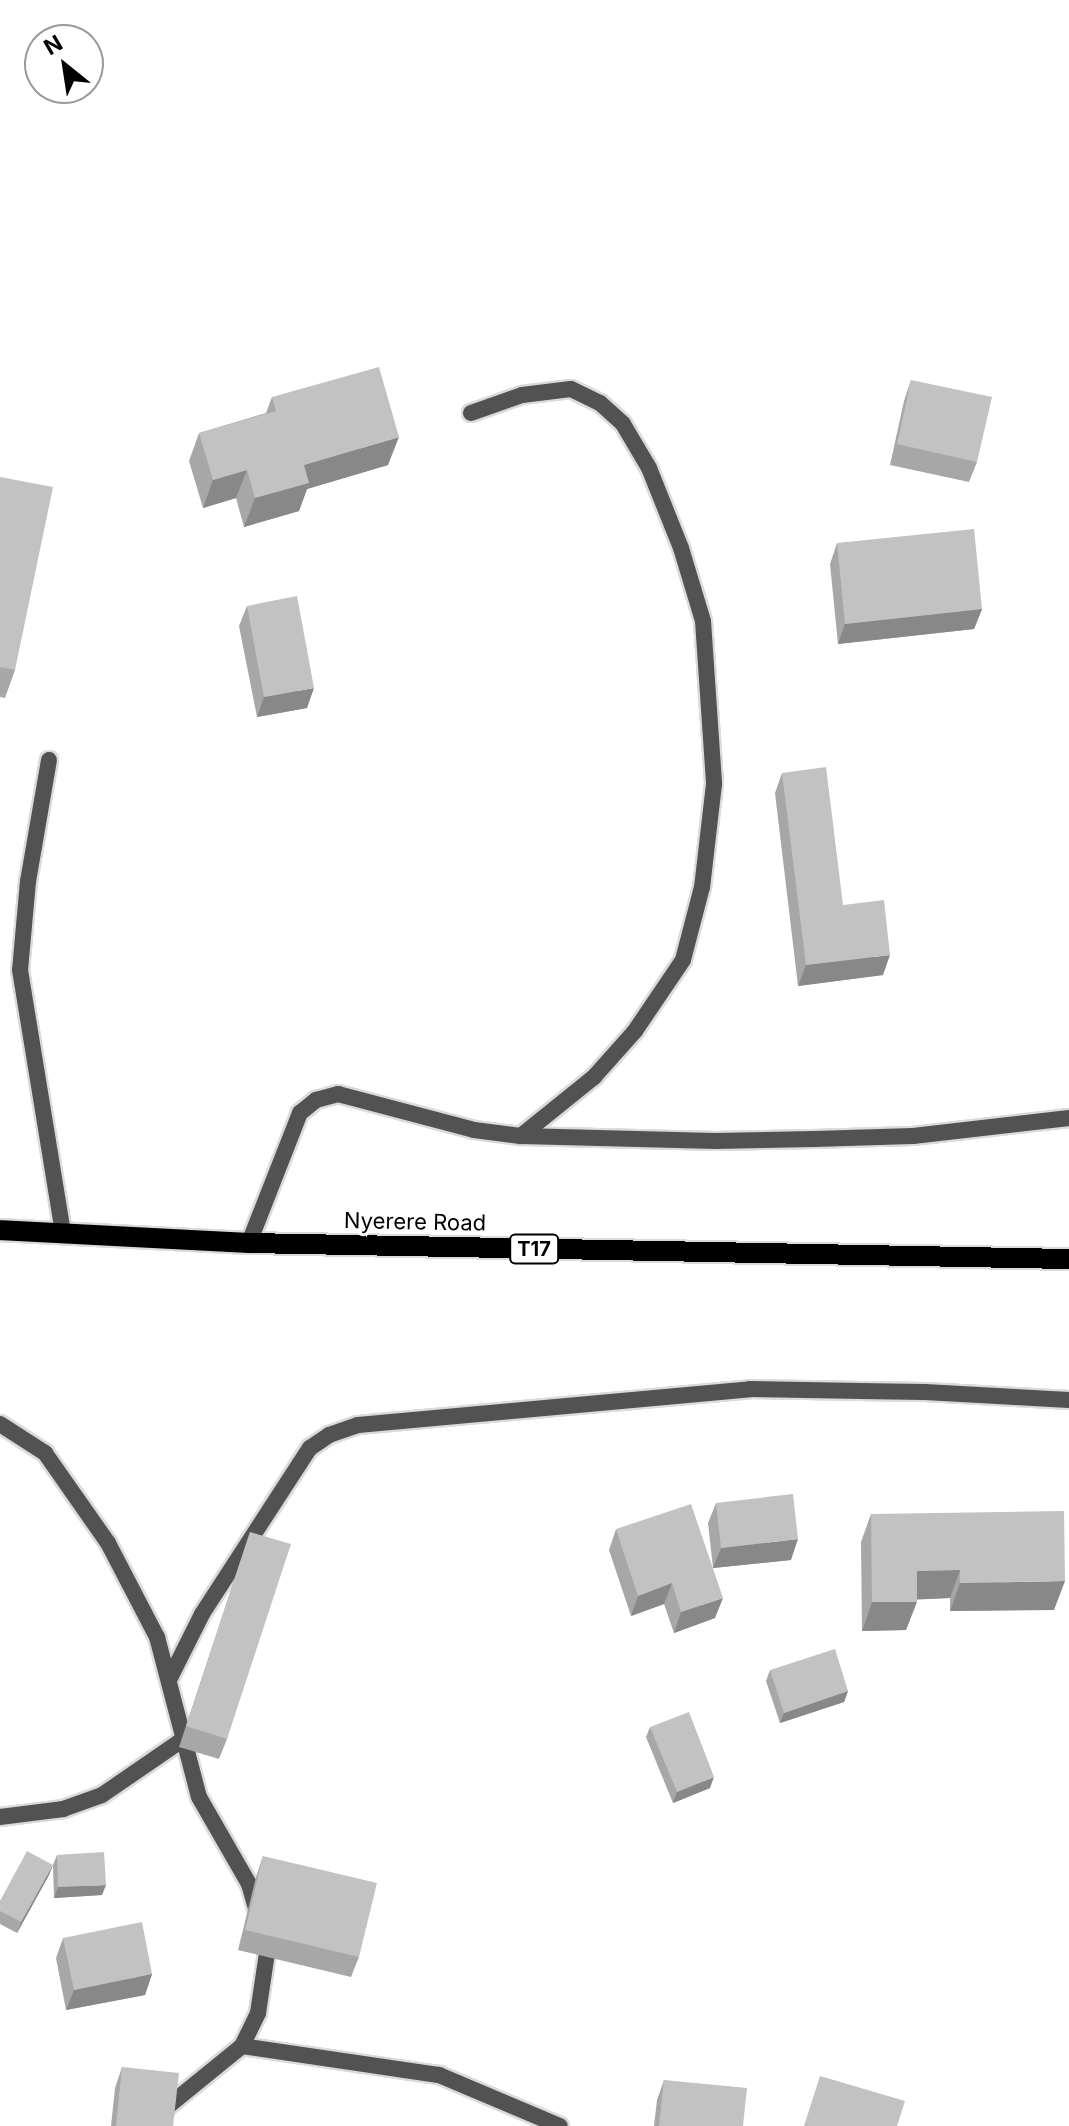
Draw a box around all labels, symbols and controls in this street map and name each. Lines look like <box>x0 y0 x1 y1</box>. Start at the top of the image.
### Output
north arrow <box>24 24 104 104</box>
text: N <box>39 29 67 60</box>
street label: Nyerere Road <box>344 1208 486 1236</box>
road number: T17 <box>508 1233 560 1265</box>

